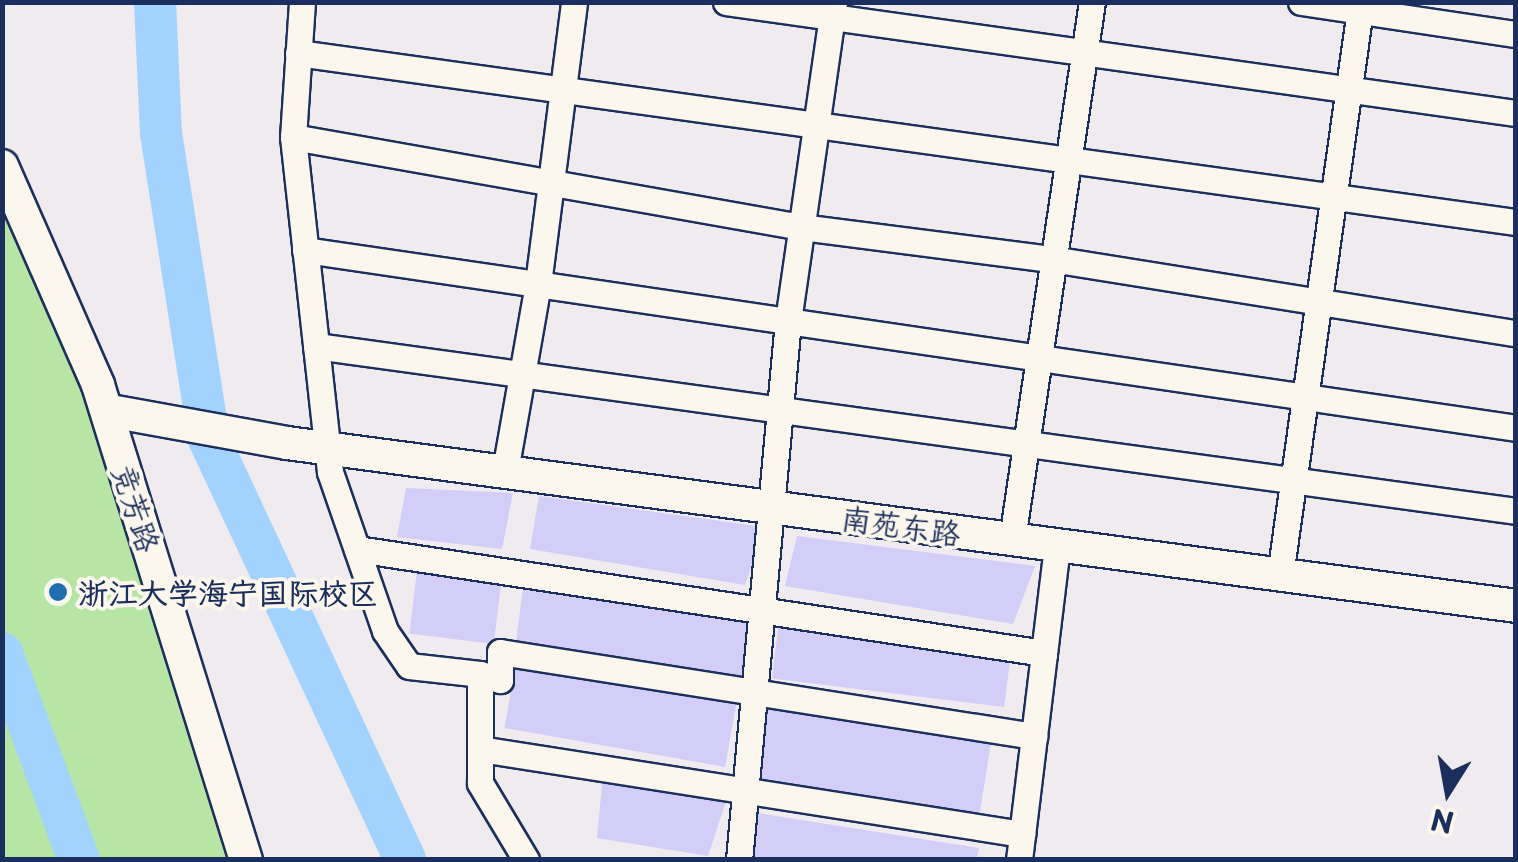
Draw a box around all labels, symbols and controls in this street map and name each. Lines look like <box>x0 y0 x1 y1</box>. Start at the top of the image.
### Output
street label: 竞芳路 <box>106 460 168 556</box>
street label: 南苑东路 <box>839 499 963 551</box>
place label: 浙江大学海宁国际校区 <box>78 574 378 610</box>
marker: 浙江大学海宁国际校区 <box>47 581 69 603</box>
north arrow <box>1398 742 1498 842</box>
text: N <box>1427 799 1457 845</box>

